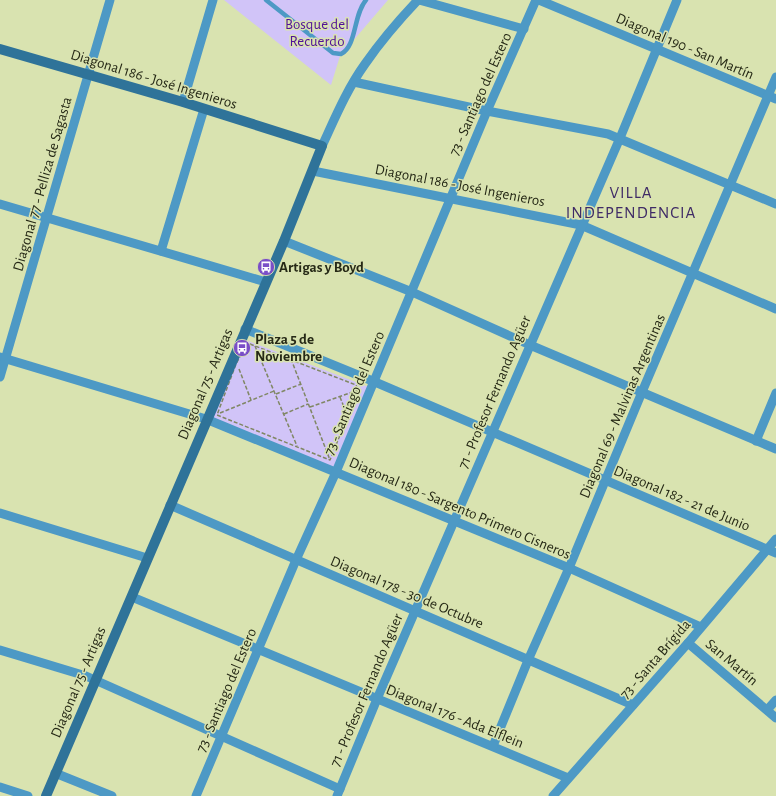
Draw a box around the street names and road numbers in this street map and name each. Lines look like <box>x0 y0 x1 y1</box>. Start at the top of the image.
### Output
street label: Diagonal 190 - San Martín <box>614 11 756 82</box>
street label: 73 - Santiago del Estero <box>447 30 514 158</box>
street label: Diagonal 186 - José Ingenieros <box>69 47 239 112</box>
street label: Diagonal 77 - Pelliza de Sagasta <box>10 95 75 273</box>
street label: Diagonal 186 - José Ingenieros <box>374 162 546 209</box>
street label: Diagonal 69 - Malvinas Argentinas <box>577 312 668 500</box>
street label: 71 - Profesor Fernando Agüer <box>455 313 534 471</box>
street label: Diagonal 75 - Artigas <box>175 326 236 442</box>
street label: 73 - Santiago del Estero <box>322 329 387 457</box>
street label: Diagonal 180 - Sargento Primero Cisneros <box>347 455 573 562</box>
street label: Diagonal 182 - 21 de Junio <box>611 463 752 534</box>
street label: Diagonal 178 - 30 de Octubre <box>328 553 486 632</box>
street label: 71 - Profesor Fernando Agüer <box>327 611 406 769</box>
street label: 73 - Santa Brígida <box>617 617 694 702</box>
street label: Diagonal 75 - Artigas <box>48 624 109 740</box>
street label: 73 - Santiago del Estero <box>194 626 259 754</box>
street label: San Martín <box>703 636 761 688</box>
street label: Diagonal 176 - Ada Elflein <box>384 682 526 751</box>

